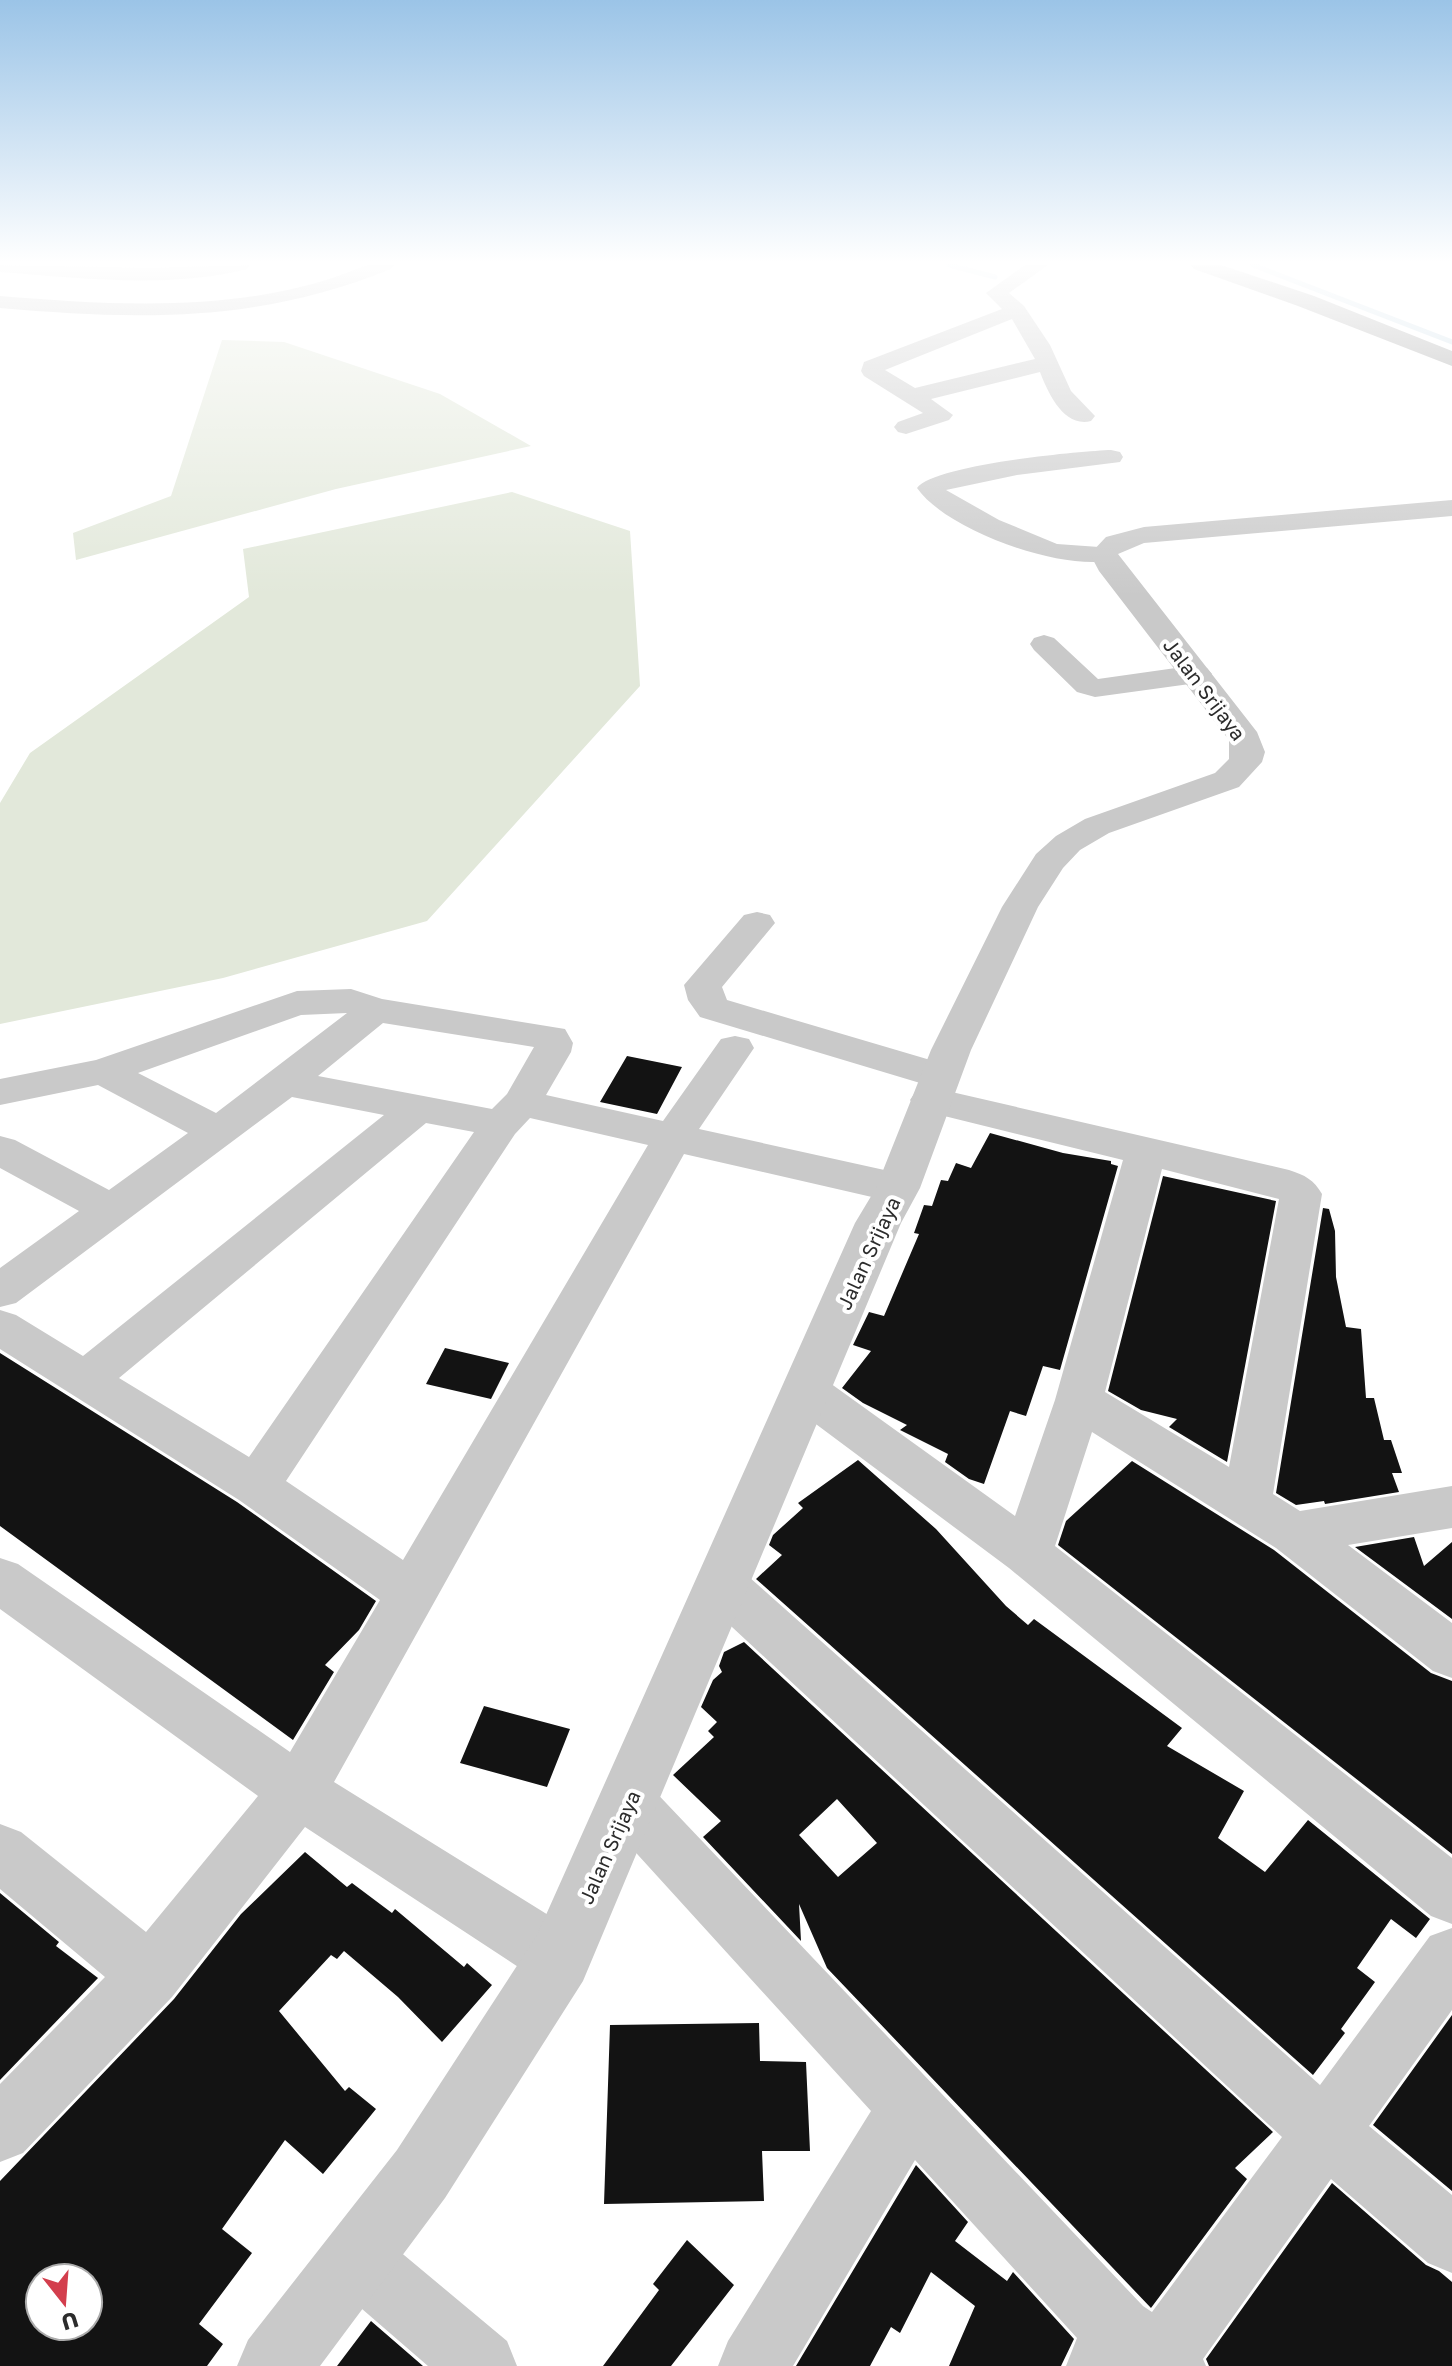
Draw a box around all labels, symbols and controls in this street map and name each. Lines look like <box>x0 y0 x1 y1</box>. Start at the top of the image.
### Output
street label: Jalan Srijaya <box>1159 633 1251 745</box>
street label: Jalan Srijaya <box>831 1193 905 1313</box>
street label: Jalan Srijaya <box>573 1787 645 1907</box>
north arrow <box>24 2262 104 2342</box>
text: U <box>58 2306 82 2337</box>

